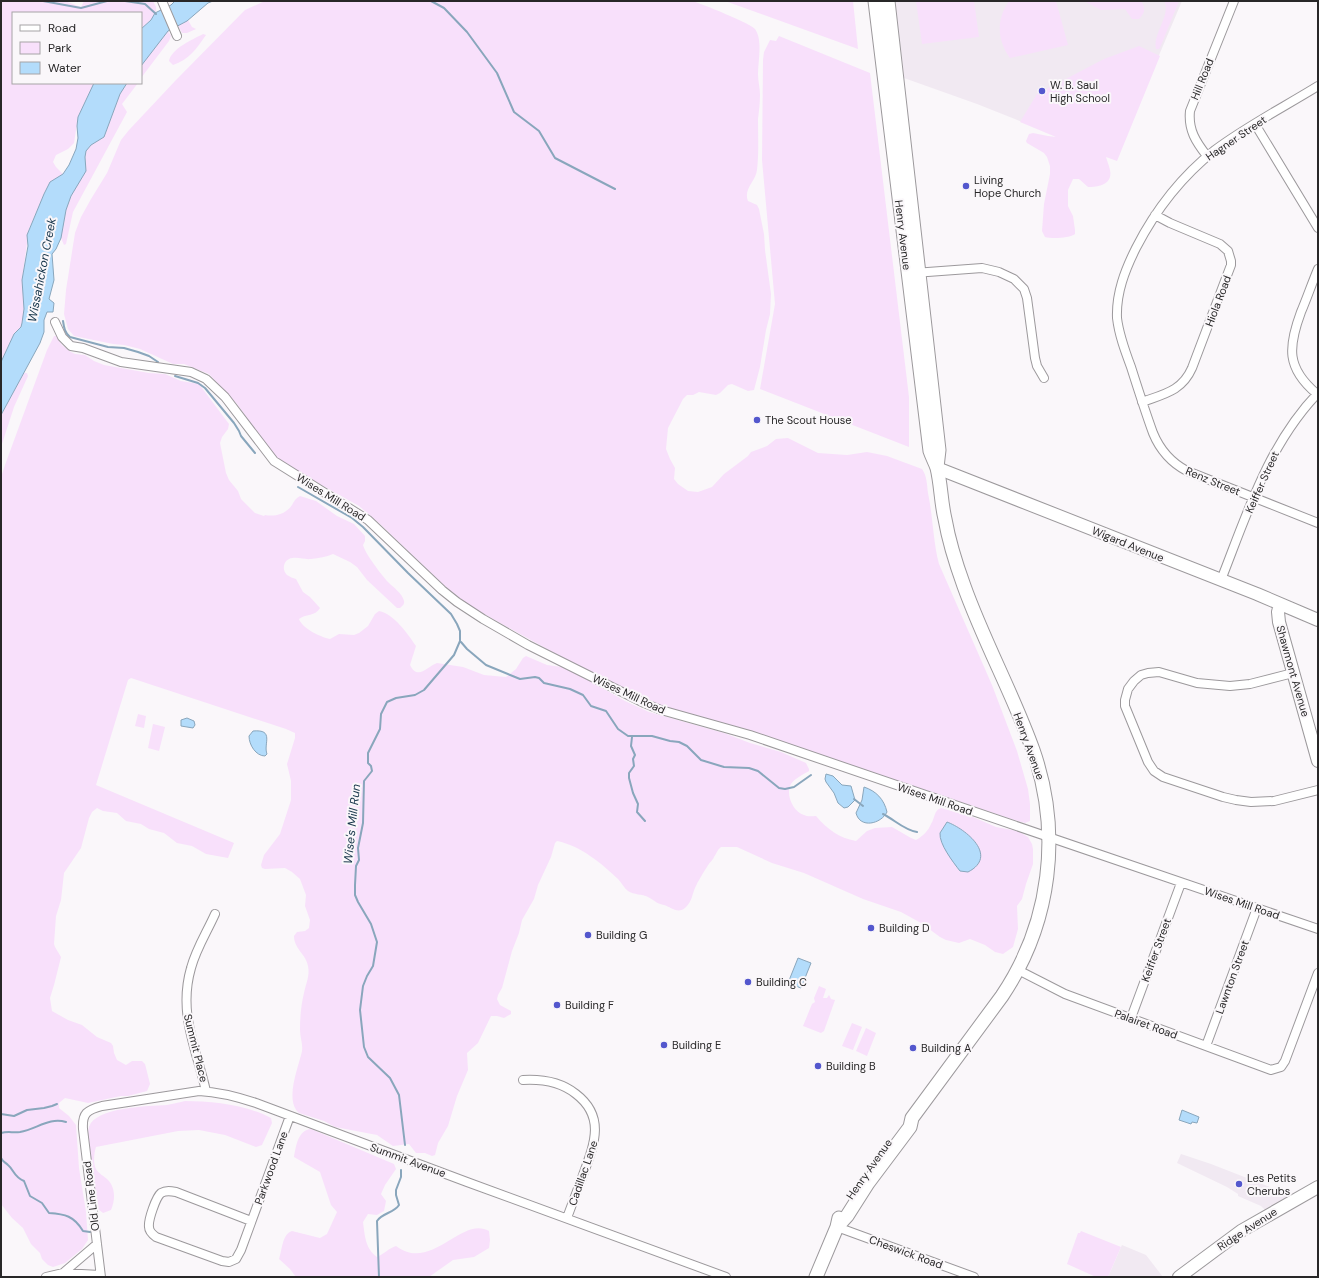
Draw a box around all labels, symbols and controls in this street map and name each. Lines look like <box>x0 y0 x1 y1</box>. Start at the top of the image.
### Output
legend <box>12 12 142 84</box>
text: Road <box>48 20 76 36</box>
text: Park <box>48 40 72 56</box>
street label: Hill Road <box>1187 56 1217 102</box>
text: Water <box>48 60 82 76</box>
place label: W. B. Saul High School <box>1050 78 1110 105</box>
marker: W. B. Saul High School <box>1037 86 1047 96</box>
street label: Hagner Street <box>1203 113 1269 163</box>
place label: Living Hope Church <box>974 173 1041 200</box>
marker: Living Hope Church <box>961 181 971 191</box>
street label: Henry Avenue <box>892 199 914 271</box>
water label: Wissahickon Creek <box>24 216 60 324</box>
street label: Hiola Road <box>1202 273 1234 329</box>
place label: The Scout House <box>765 413 852 427</box>
marker: The Scout House <box>752 415 762 425</box>
street label: Keiffer Street <box>1242 449 1282 515</box>
street label: Renz Street <box>1184 464 1242 498</box>
street label: Wises Mill Road <box>294 470 368 524</box>
street label: Wigard Avenue <box>1090 523 1166 565</box>
street label: Shawmont Avenue <box>1273 624 1313 718</box>
street label: Wises Mill Road <box>590 671 668 717</box>
street label: Henry Avenue <box>1010 710 1048 782</box>
street label: Wises Mill Road <box>895 780 975 818</box>
water label: Wise's Mill Run <box>340 783 364 865</box>
street label: Wises Mill Road <box>1202 884 1282 922</box>
street label: Keiffer Street <box>1138 916 1174 984</box>
place label: Building D <box>879 921 930 935</box>
marker: Building D <box>866 923 876 933</box>
place label: Building G <box>596 928 647 942</box>
marker: Building G <box>583 930 593 940</box>
street label: Lawnton Street <box>1212 938 1252 1016</box>
place label: Building C <box>756 975 807 989</box>
marker: Building C <box>743 977 753 987</box>
place label: Building F <box>565 998 614 1012</box>
marker: Building F <box>552 1000 562 1010</box>
street label: Palairet Road <box>1113 1006 1179 1042</box>
street label: Summit Place <box>181 1013 211 1083</box>
place label: Building E <box>672 1038 721 1052</box>
marker: Building E <box>659 1040 669 1050</box>
place label: Building A <box>921 1041 971 1055</box>
marker: Building A <box>908 1043 918 1053</box>
place label: Building B <box>826 1059 876 1073</box>
marker: Building B <box>813 1061 823 1071</box>
street label: Parkwood Lane <box>251 1129 291 1207</box>
street label: Henry Avenue <box>843 1136 895 1202</box>
street label: Cadillac Lane <box>565 1139 601 1207</box>
street label: Summit Avenue <box>368 1140 448 1180</box>
street label: Old Line Road <box>80 1160 102 1232</box>
place label: Les Petits Cherubs <box>1247 1171 1296 1198</box>
marker: Les Petits Cherubs <box>1234 1179 1244 1189</box>
street label: Ridge Avenue <box>1214 1204 1280 1254</box>
street label: Cheswick Road <box>867 1232 945 1272</box>

